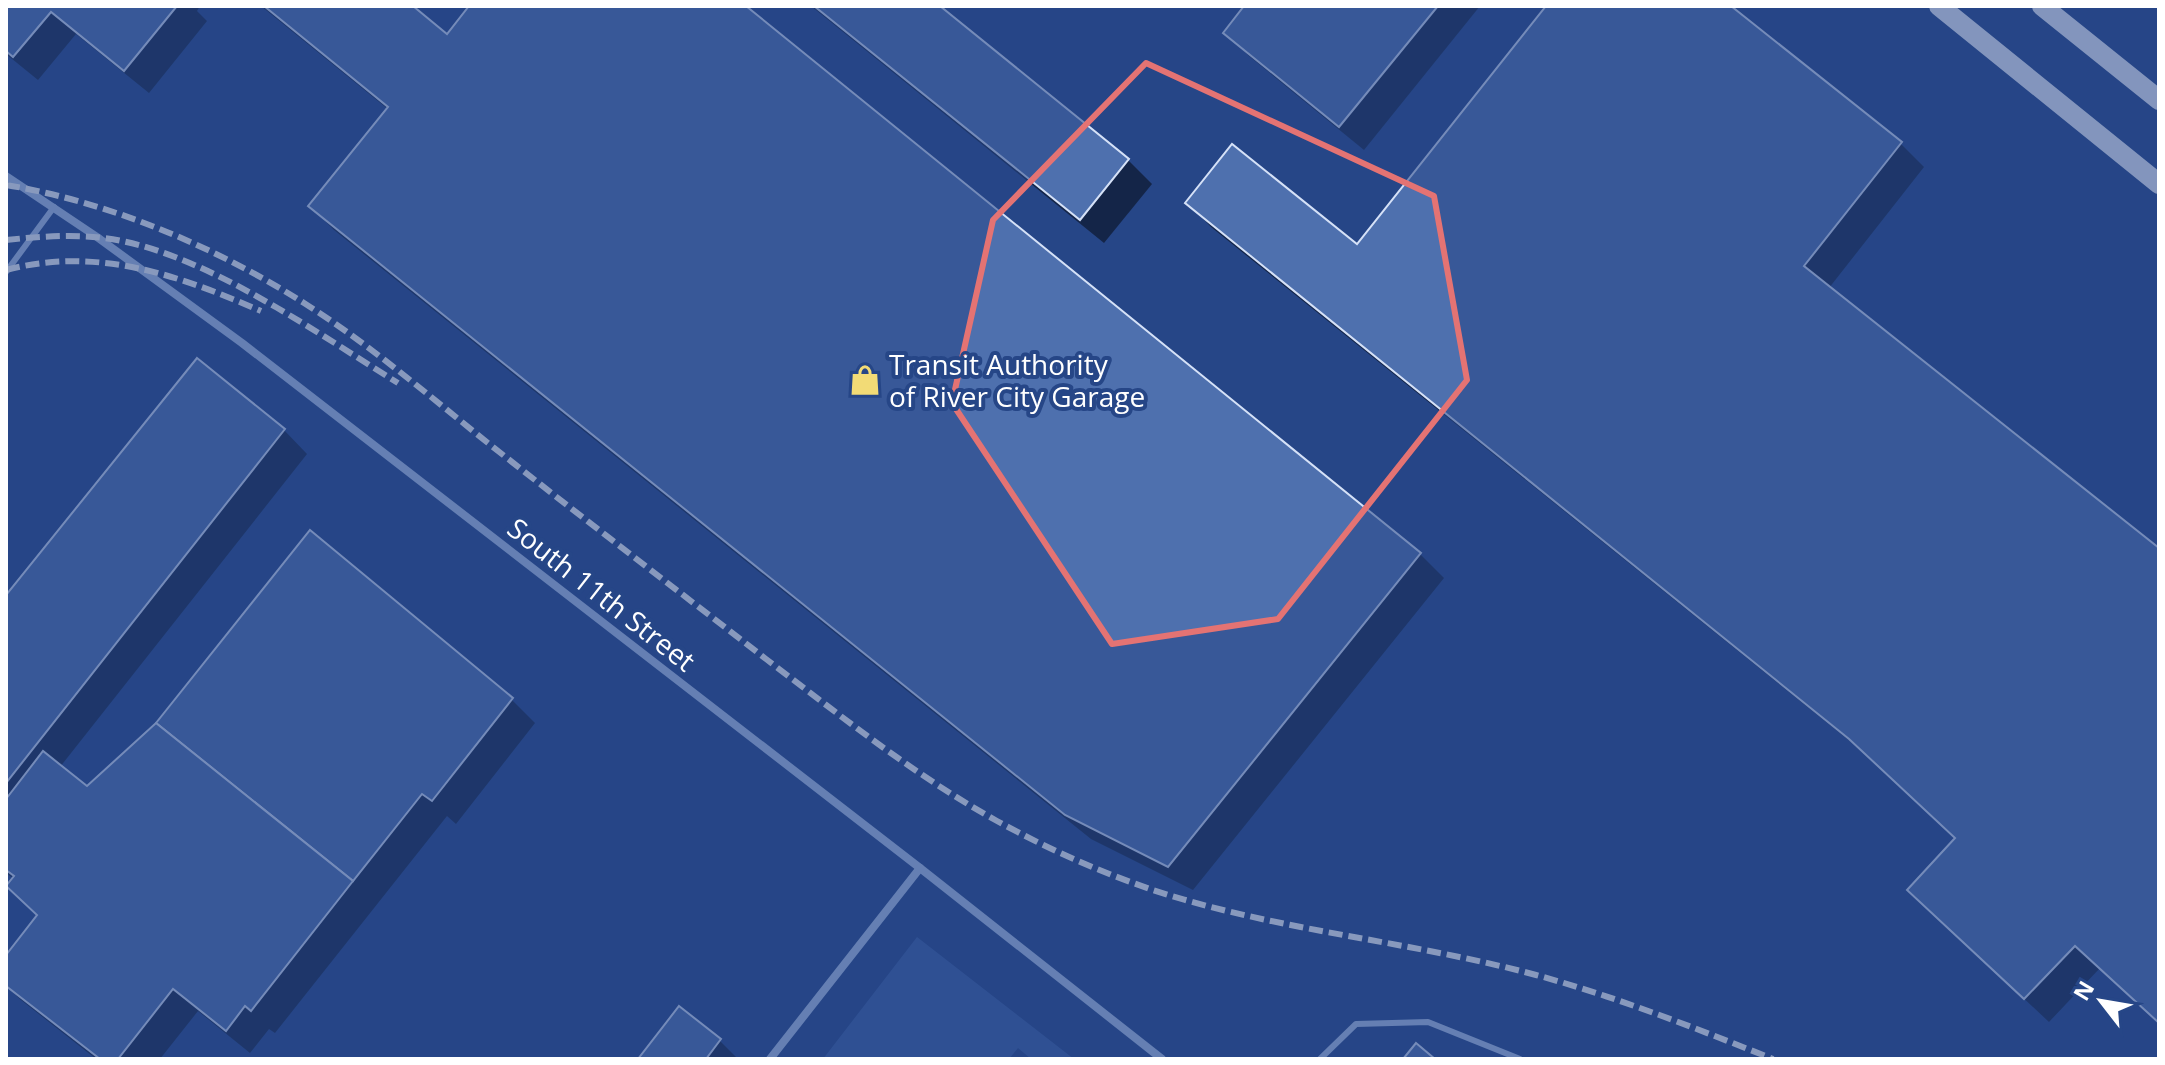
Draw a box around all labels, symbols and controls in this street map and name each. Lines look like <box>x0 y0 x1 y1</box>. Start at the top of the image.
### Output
place label: Transit Authority of River City Garage <box>889 345 1145 415</box>
shop icon: Transit Authority of River City Garage <box>848 363 882 397</box>
street label: South 11th Street <box>500 509 704 679</box>
north arrow <box>2061 961 2141 1041</box>
text: N <box>2066 975 2100 1006</box>

